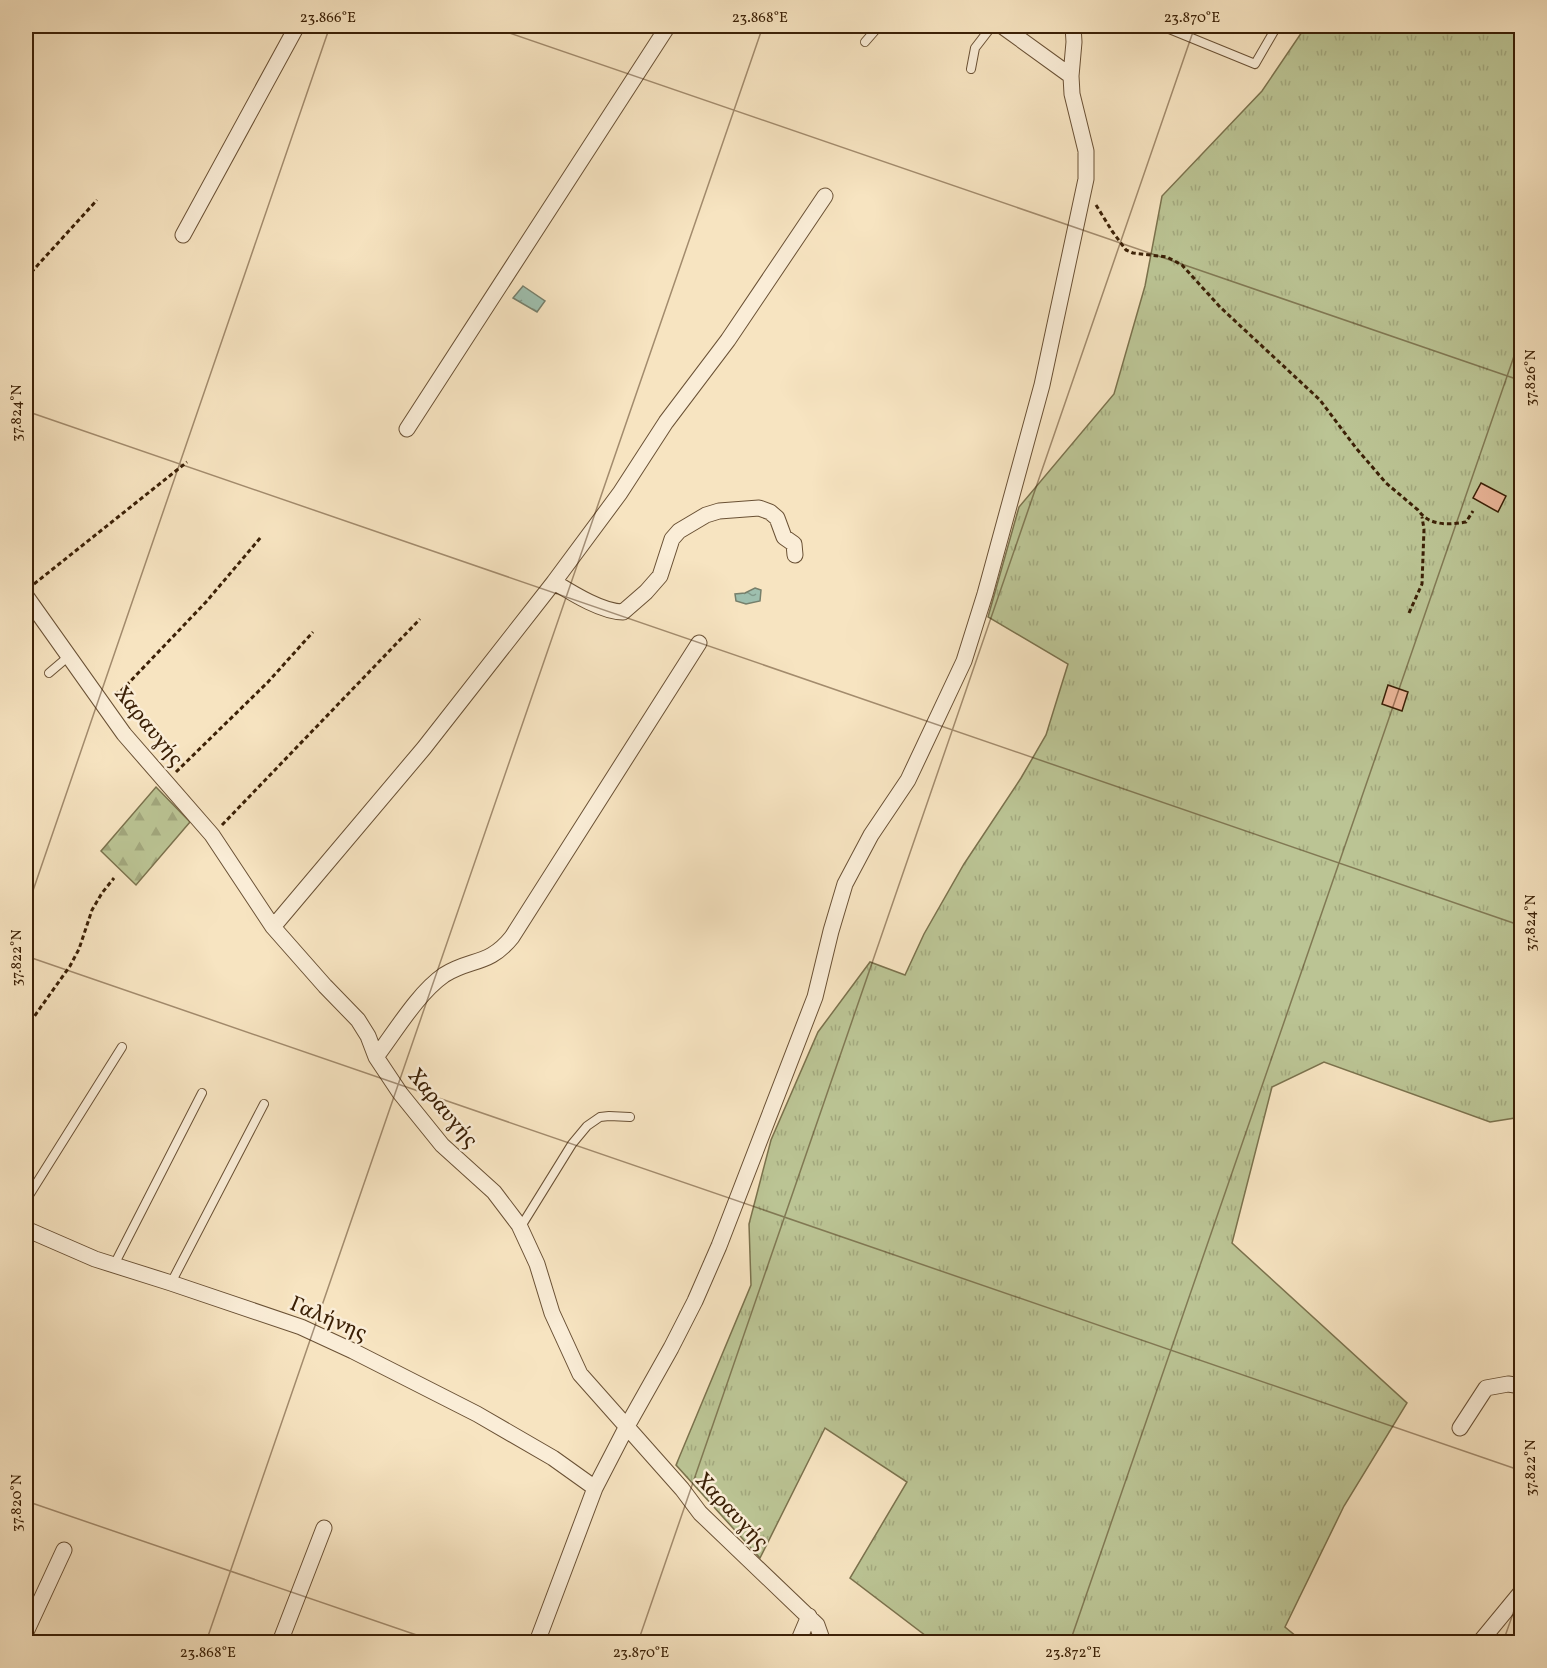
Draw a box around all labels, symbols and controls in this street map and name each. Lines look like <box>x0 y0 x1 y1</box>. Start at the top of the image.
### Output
text: 23.866°E <box>300 8 356 29</box>
text: 23.868°E <box>732 8 788 29</box>
text: 23.870°E <box>1164 8 1220 29</box>
text: 37.826°N <box>1521 349 1542 407</box>
text: 37.824°N <box>7 384 28 442</box>
street label: Χαραυγής <box>106 680 190 773</box>
text: 37.824°N <box>1521 894 1542 952</box>
text: 37.822°N <box>7 929 28 987</box>
street label: Χαραυγής <box>400 1062 485 1155</box>
street label: Γαλήνης <box>284 1289 372 1350</box>
text: 37.822°N <box>1521 1439 1542 1497</box>
street label: Χαραυγής <box>687 1466 775 1557</box>
text: 37.820°N <box>7 1474 28 1532</box>
text: 23.868°E <box>180 1643 236 1664</box>
text: 23.870°E <box>613 1643 669 1664</box>
text: 23.872°E <box>1045 1643 1101 1664</box>

